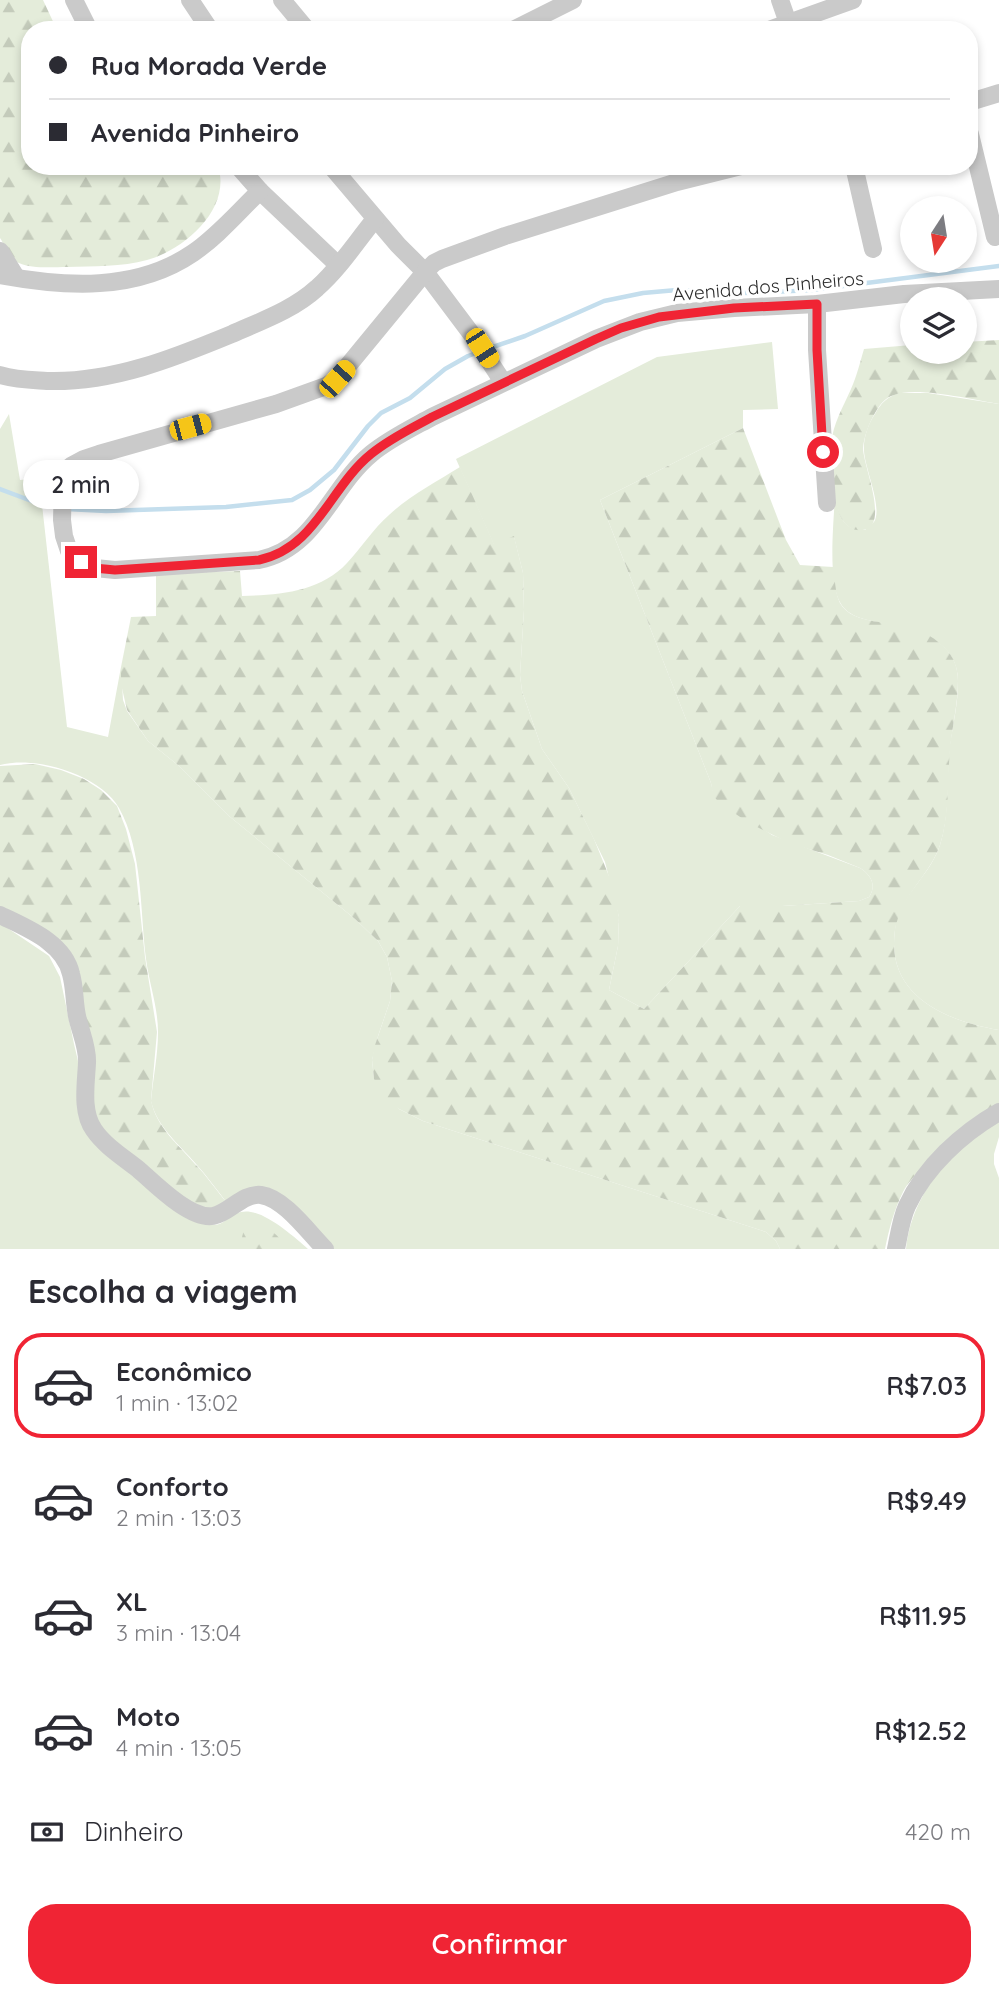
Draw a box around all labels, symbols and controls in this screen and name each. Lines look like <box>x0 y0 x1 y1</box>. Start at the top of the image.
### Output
text: Rua Morada Verde <box>91 49 327 82</box>
text: Avenida Pinheiro <box>91 116 299 149</box>
north arrow <box>900 196 976 273</box>
map controls <box>900 196 977 364</box>
street label: Avenida dos Pinheiros <box>671 266 865 306</box>
button: layers <box>900 287 977 364</box>
car <box>462 325 503 371</box>
car <box>316 356 359 402</box>
car <box>167 411 214 443</box>
route start <box>807 436 839 468</box>
callout: 2 min <box>23 461 139 510</box>
text: 2 min <box>51 470 111 499</box>
route end <box>65 546 97 578</box>
text: Escolha a viagem <box>28 1271 298 1311</box>
icon: car <box>32 1354 95 1417</box>
text: Econômico <box>116 1355 252 1388</box>
text: R$7.03 <box>886 1369 967 1402</box>
text: 1 min · 13:02 <box>116 1388 238 1417</box>
icon: car <box>32 1469 95 1532</box>
text: Conforto <box>116 1470 229 1503</box>
text: R$9.49 <box>886 1484 967 1517</box>
text: 2 min · 13:03 <box>116 1503 242 1532</box>
icon: car <box>32 1584 95 1647</box>
text: XL <box>116 1585 148 1618</box>
text: R$11.95 <box>879 1599 967 1632</box>
text: 3 min · 13:04 <box>116 1618 241 1647</box>
icon: car <box>32 1699 95 1762</box>
text: Moto <box>116 1700 180 1733</box>
text: R$12.52 <box>874 1714 967 1747</box>
text: 4 min · 13:05 <box>116 1733 242 1762</box>
icon: cash <box>28 1813 66 1851</box>
text: Dinheiro <box>84 1815 183 1848</box>
text: 420 m <box>905 1817 971 1846</box>
button: Confirmar <box>28 1904 971 1984</box>

